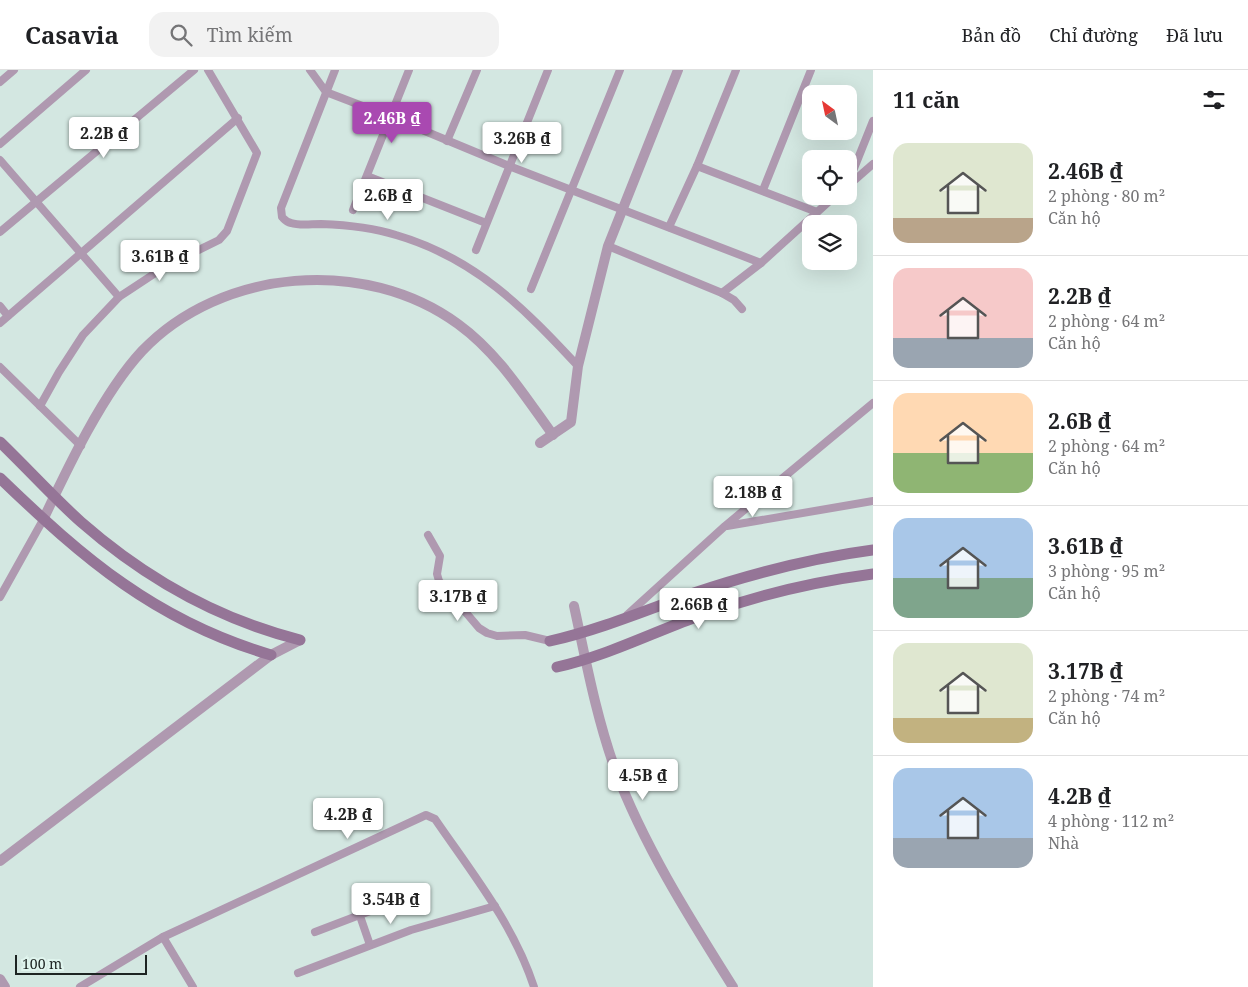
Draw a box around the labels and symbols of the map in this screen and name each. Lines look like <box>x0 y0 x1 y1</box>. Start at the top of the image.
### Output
north arrow <box>802 85 858 140</box>
pin: 2.46B ₫ <box>346 102 438 144</box>
pin: 2.2B ₫ <box>63 116 145 159</box>
pin: 3.26B ₫ <box>476 122 568 164</box>
pin: 2.6B ₫ <box>347 178 429 221</box>
pin: 3.61B ₫ <box>114 240 206 282</box>
pin: 2.18B ₫ <box>707 476 799 518</box>
pin: 3.17B ₫ <box>412 580 504 622</box>
pin: 2.66B ₫ <box>653 588 745 630</box>
pin: 4.5B ₫ <box>602 758 684 801</box>
pin: 4.2B ₫ <box>307 798 389 840</box>
pin: 3.54B ₫ <box>345 882 437 925</box>
scale bar <box>15 952 148 975</box>

